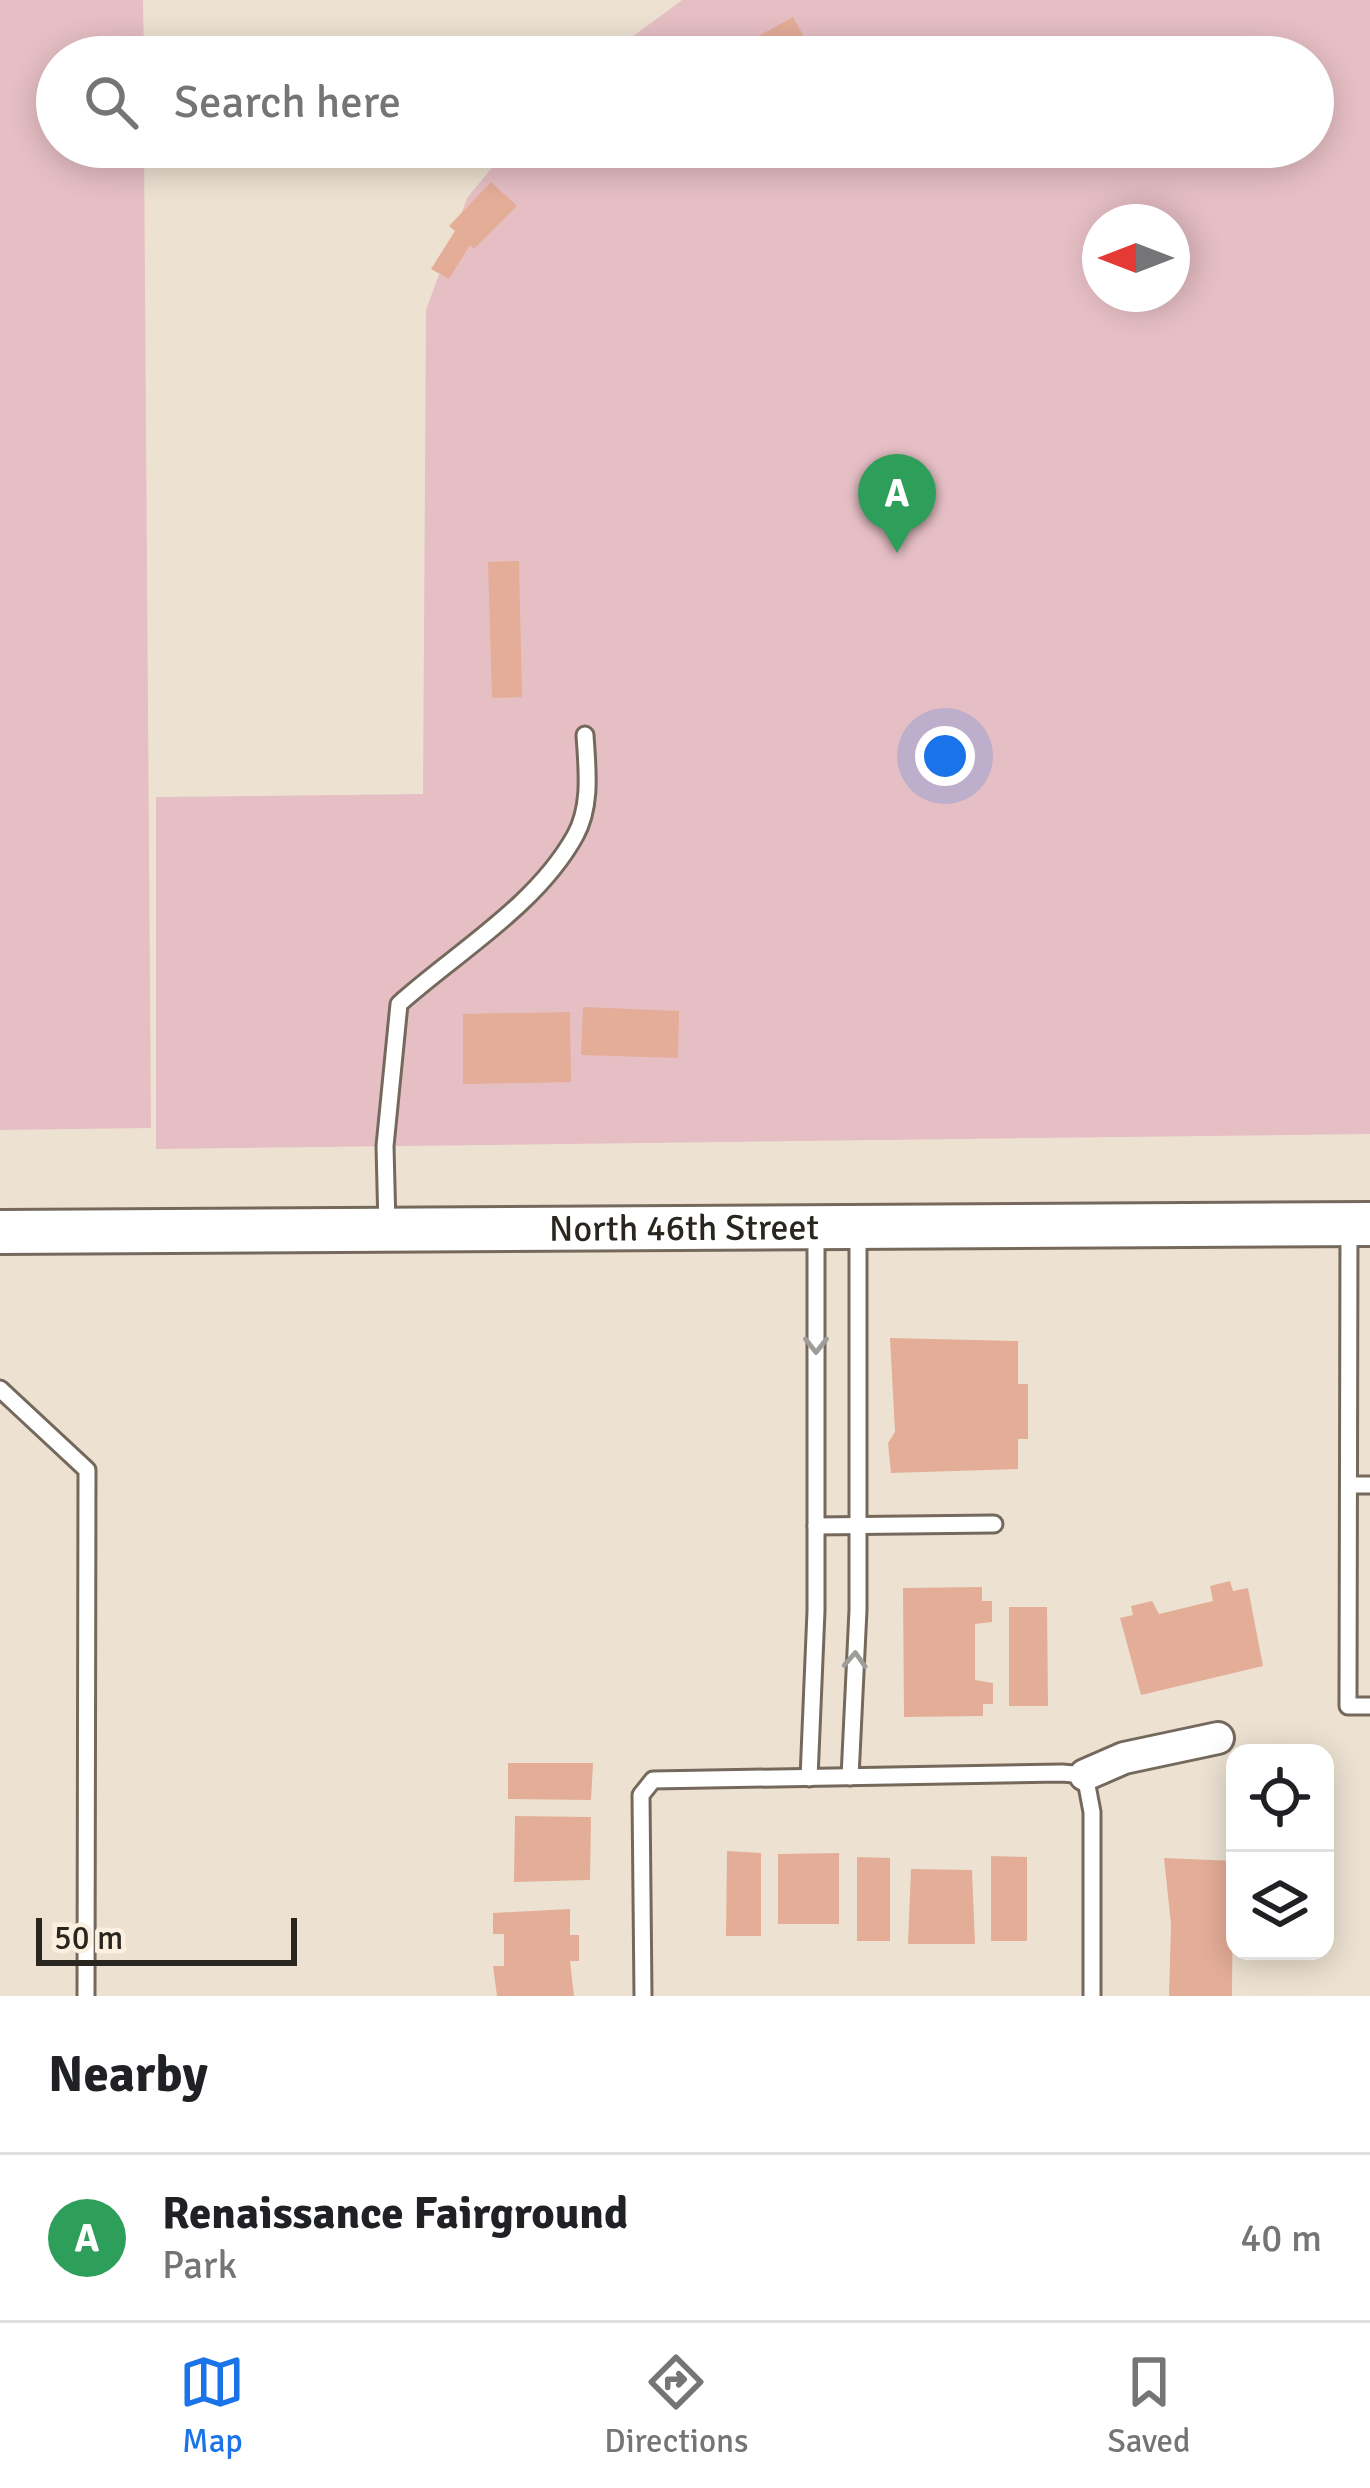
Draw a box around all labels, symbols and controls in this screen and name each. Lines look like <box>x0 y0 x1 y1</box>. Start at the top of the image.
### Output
search box <box>36 36 1334 168</box>
icon: search <box>78 69 144 135</box>
text: Search here <box>174 75 401 130</box>
north arrow <box>1082 204 1190 312</box>
pin: A <box>858 454 936 553</box>
your location <box>915 726 975 786</box>
street label: North 46th Street <box>549 1205 819 1251</box>
one-way arrow <box>803 1337 829 1355</box>
one-way arrow <box>842 1650 868 1669</box>
map controls <box>1226 1744 1334 1960</box>
button: locate <box>1226 1744 1334 1852</box>
button: layers <box>1226 1852 1334 1960</box>
scale bar <box>36 1912 297 1965</box>
text: 50 m <box>54 1918 123 1959</box>
text: Nearby <box>48 2043 208 2106</box>
text: Renaissance Fairground <box>162 2186 628 2241</box>
text: A <box>75 2214 99 2262</box>
text: 40 m <box>1240 2214 1322 2262</box>
text: Park <box>162 2241 237 2289</box>
tab: Map <box>179 2349 245 2462</box>
tab: Directions <box>604 2349 749 2462</box>
tab: Saved <box>1107 2349 1191 2462</box>

